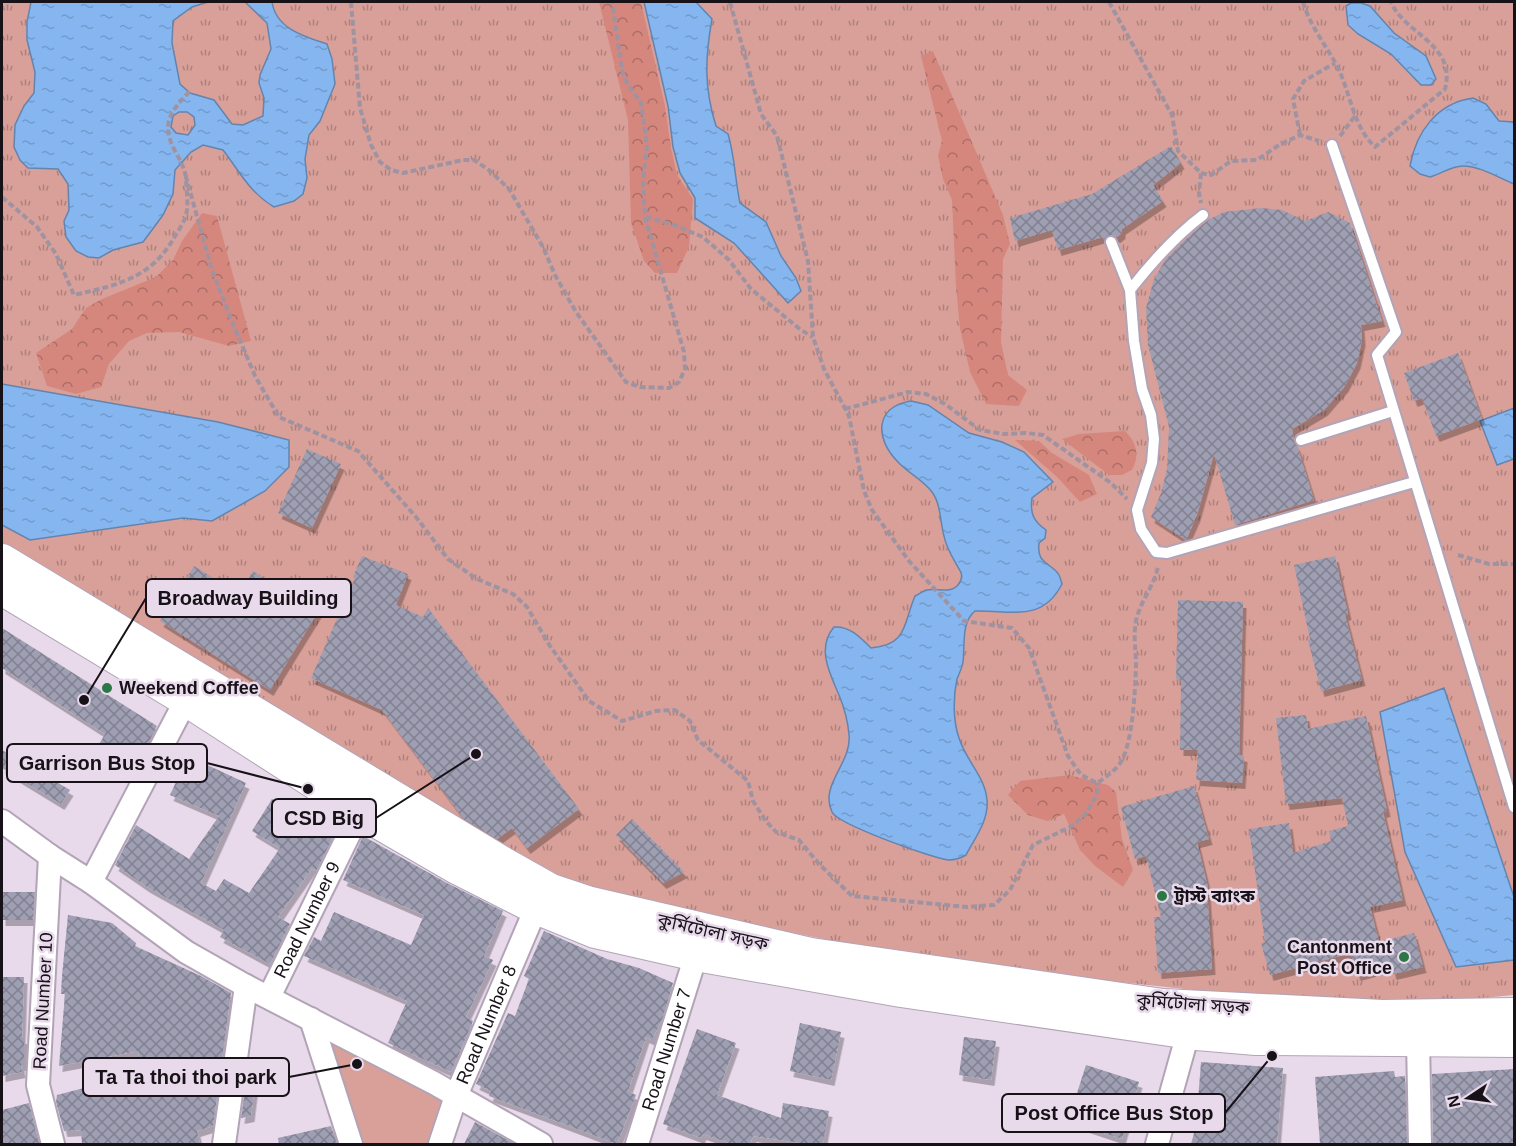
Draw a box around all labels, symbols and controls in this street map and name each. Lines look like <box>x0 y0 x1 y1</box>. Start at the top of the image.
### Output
callout: Broadway Building <box>146 579 351 617</box>
text: Broadway Building <box>157 587 339 609</box>
place label: Weekend Coffee <box>119 678 259 698</box>
marker: Weekend Coffee <box>100 681 114 695</box>
callout: Garrison Bus Stop <box>7 744 207 782</box>
text: Garrison Bus Stop <box>19 752 195 774</box>
callout: CSD Big <box>272 799 376 837</box>
text: CSD Big <box>284 807 364 829</box>
street label: Road Number 9 <box>270 858 344 981</box>
place label: ট্রাস্ট ব্যাংক <box>1173 886 1255 906</box>
marker: ট্রাস্ট ব্যাংক <box>1155 889 1169 903</box>
street label: কুর্মিটোলা সড়ক <box>655 908 771 956</box>
street label: Road Number 10 <box>29 932 57 1070</box>
place label: Cantonment Post Office <box>1287 937 1392 978</box>
marker: Cantonment Post Office <box>1397 950 1411 964</box>
street label: Road Number 8 <box>452 962 520 1087</box>
street label: Road Number 7 <box>638 986 695 1113</box>
street label: কুর্মিটোলা সড়ক <box>1135 989 1251 1019</box>
callout: Ta Ta thoi thoi park <box>83 1058 289 1096</box>
text: Ta Ta thoi thoi park <box>95 1066 278 1088</box>
north arrow <box>1438 1068 1498 1128</box>
callout: Post Office Bus Stop <box>1002 1094 1225 1132</box>
text: N <box>1444 1094 1463 1109</box>
text: Post Office Bus Stop <box>1015 1102 1213 1124</box>

